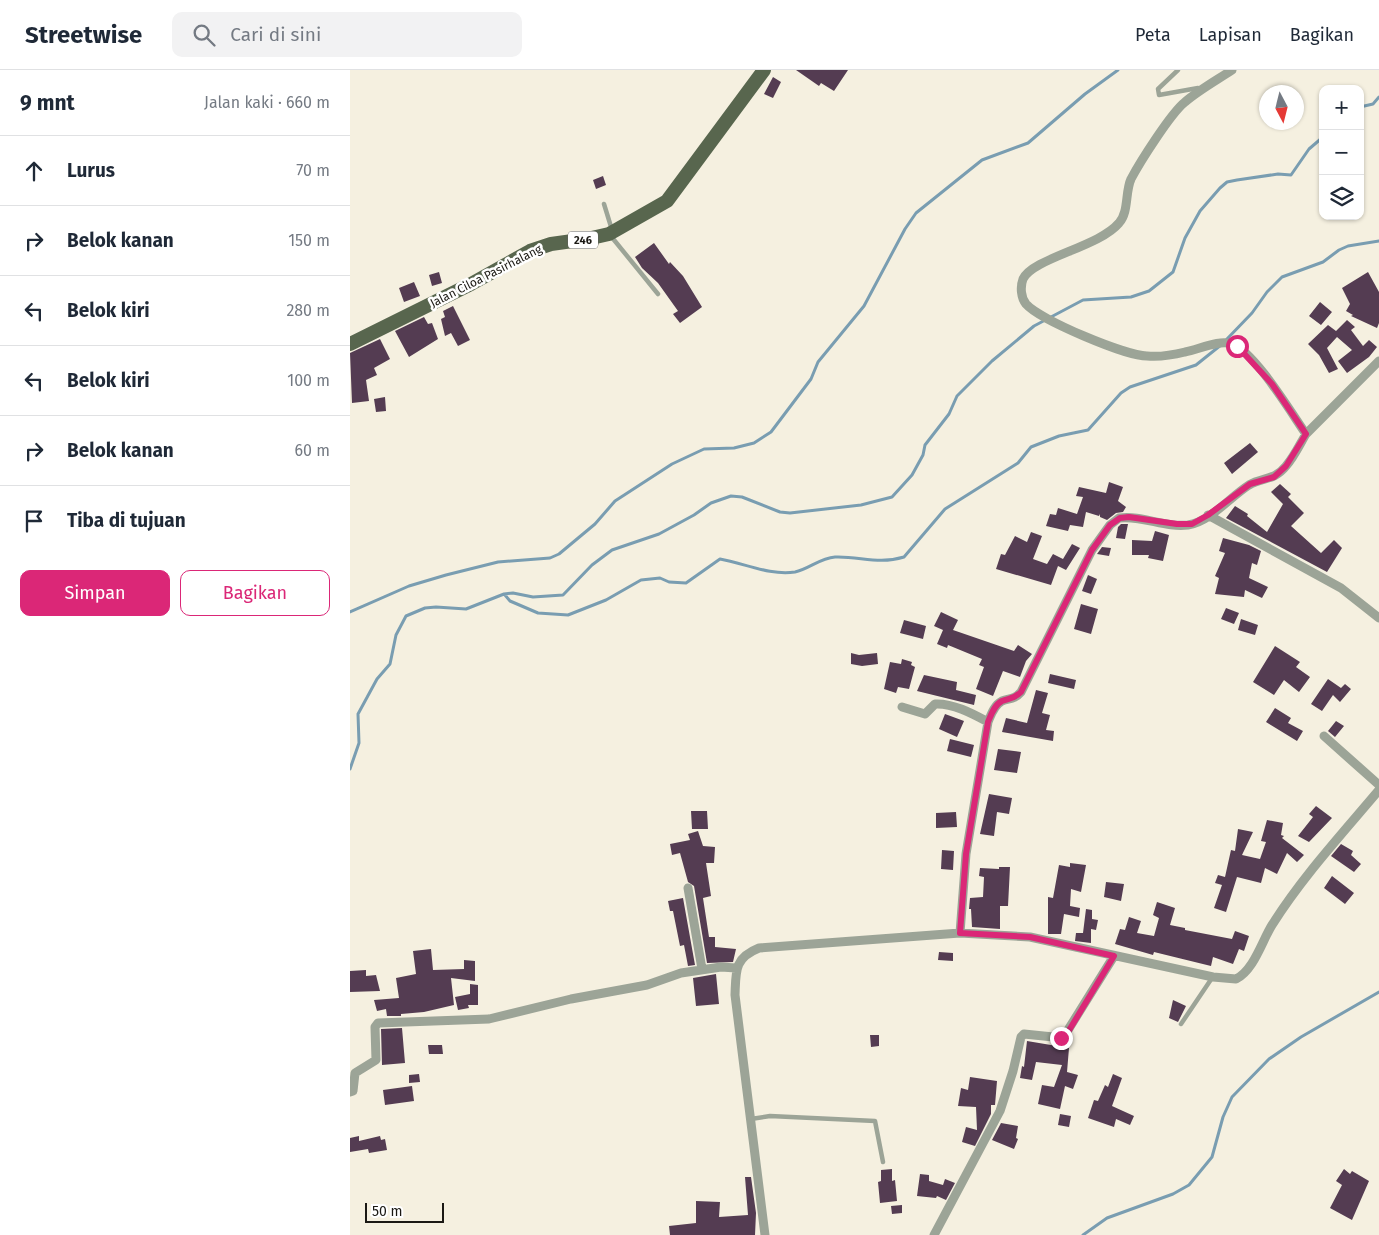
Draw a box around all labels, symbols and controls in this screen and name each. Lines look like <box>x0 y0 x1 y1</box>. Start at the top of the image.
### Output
search box <box>172 12 522 57</box>
text: Streetwise <box>25 21 142 49</box>
icon: search <box>190 21 218 49</box>
text: Cari di sini <box>230 23 321 46</box>
text: Peta <box>1135 24 1171 46</box>
text: Lapisan <box>1199 24 1262 46</box>
text: Bagikan <box>1290 24 1354 46</box>
north arrow <box>1259 85 1304 130</box>
map controls <box>1319 85 1364 220</box>
button: + <box>1319 85 1364 130</box>
text: 9 mnt <box>20 90 75 116</box>
text: Jalan kaki · 660 m <box>204 93 330 112</box>
button: − <box>1319 130 1364 175</box>
icon: ahead <box>20 157 48 185</box>
text: Lurus <box>67 159 115 182</box>
text: 70 m <box>296 161 330 180</box>
button: layers <box>1319 175 1364 220</box>
icon: right <box>20 227 48 255</box>
text: Belok kanan <box>67 229 174 252</box>
text: 150 m <box>288 231 330 250</box>
road number: 246 <box>568 232 598 248</box>
street label: Jalan Ciloa Pasirhalang <box>428 241 545 310</box>
icon: left <box>20 297 48 325</box>
text: Belok kiri <box>67 299 150 322</box>
text: 280 m <box>286 301 330 320</box>
route start <box>1226 335 1249 358</box>
icon: left <box>20 367 48 395</box>
text: Belok kiri <box>67 369 150 392</box>
text: 100 m <box>287 371 330 390</box>
icon: right <box>20 437 48 465</box>
text: Belok kanan <box>67 439 174 462</box>
text: 60 m <box>295 441 330 460</box>
icon: arrive <box>20 507 48 535</box>
text: Tiba di tujuan <box>67 509 186 532</box>
button: Simpan <box>20 570 170 616</box>
button: Bagikan <box>180 570 330 616</box>
route end <box>1050 1027 1073 1050</box>
scale bar <box>365 1200 444 1223</box>
text: 50 m <box>372 1203 403 1220</box>

